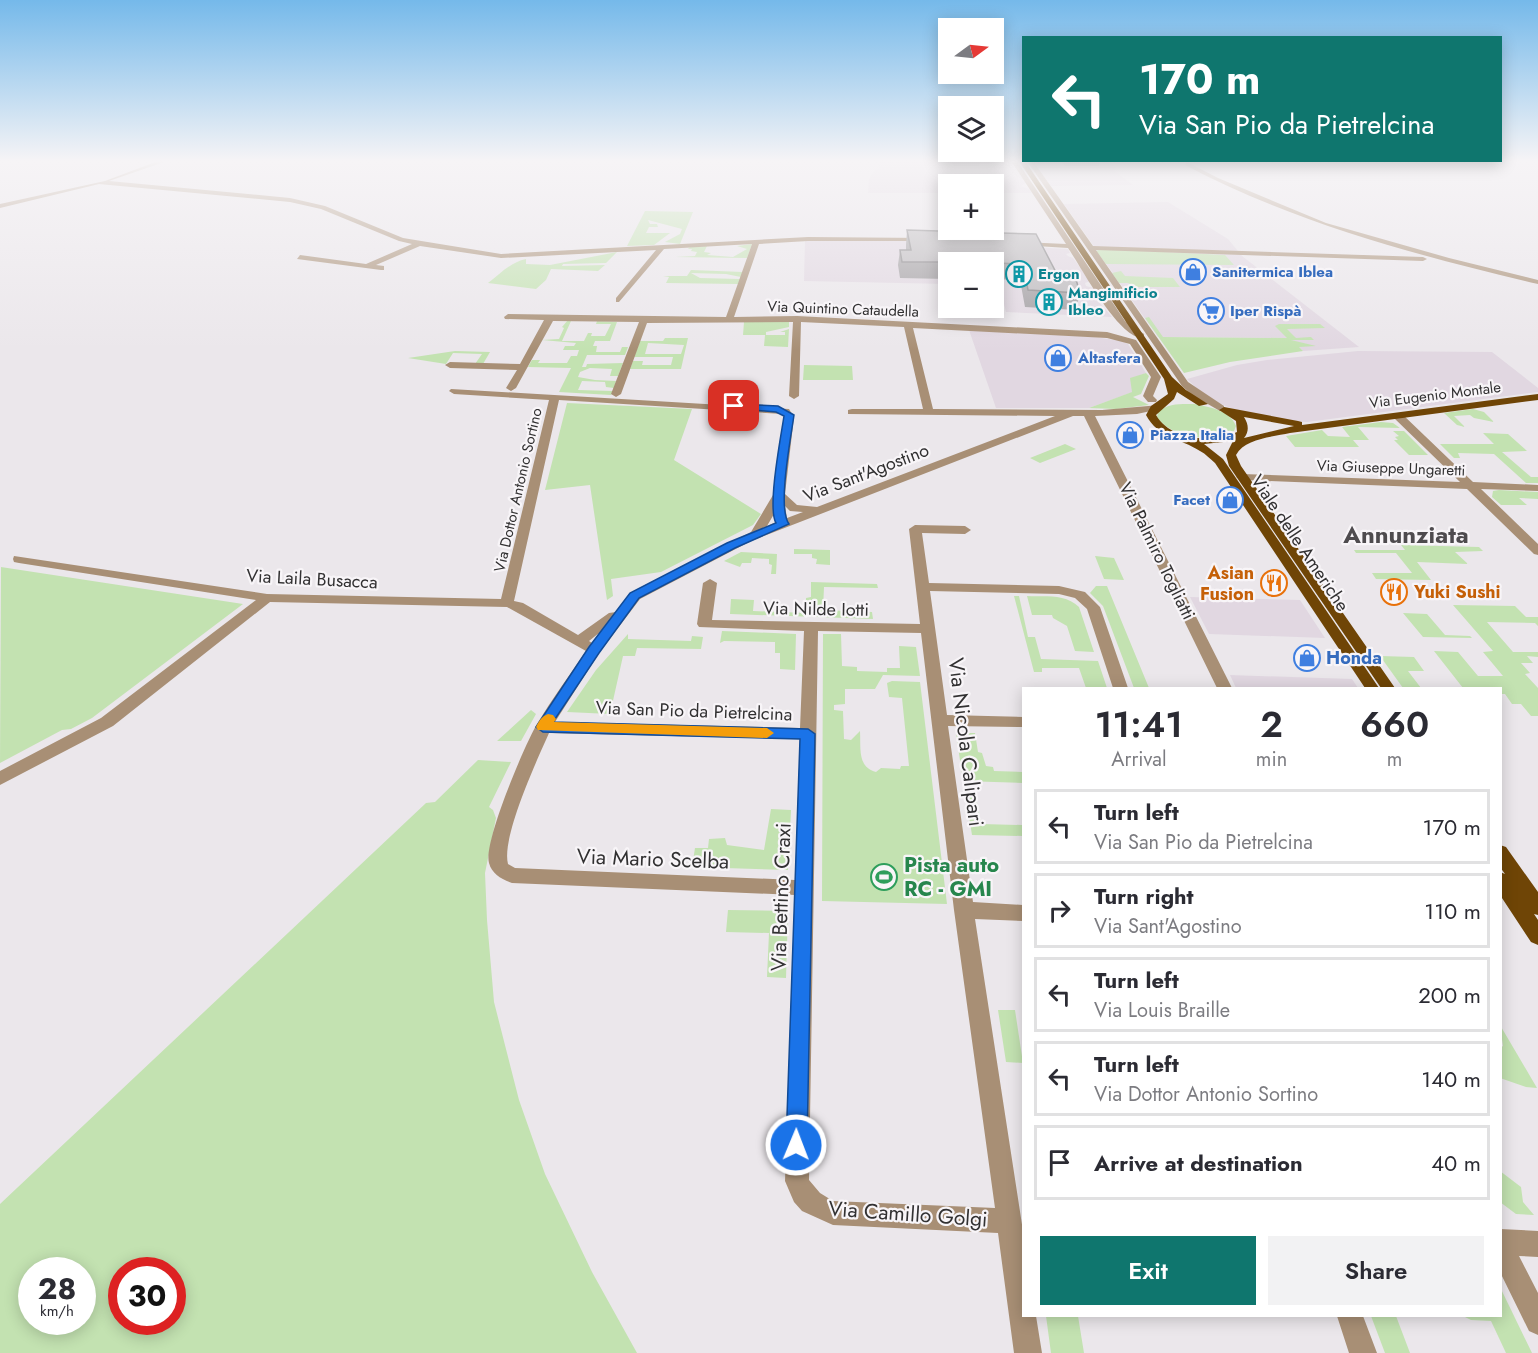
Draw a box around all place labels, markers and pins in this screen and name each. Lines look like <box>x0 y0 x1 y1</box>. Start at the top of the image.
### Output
shop icon: Sanitermica Iblea <box>1178 257 1208 287</box>
building icon: Ergon <box>1004 259 1034 289</box>
place label: Sanitermica Iblea <box>1212 261 1333 283</box>
place label: Ergon <box>1038 263 1080 285</box>
place label: Mangimificio Ibleo <box>1068 282 1158 321</box>
building icon: Mangimificio Ibleo <box>1034 287 1064 317</box>
supermarket icon: Iper Rispà <box>1196 296 1226 326</box>
place label: Iper Rispà <box>1230 300 1301 322</box>
shop icon: Altasfera <box>1043 343 1073 373</box>
place label: Altasfera <box>1077 347 1141 369</box>
pin <box>708 380 759 431</box>
shop icon: Piazza Italia <box>1115 420 1145 450</box>
place label: Piazza Italia <box>1150 424 1234 446</box>
shop icon: Facet <box>1215 485 1245 515</box>
place label: Facet <box>1173 489 1210 511</box>
place label: Asian Fusion <box>1200 560 1254 607</box>
restaurant icon: Asian Fusion <box>1259 568 1289 598</box>
restaurant icon: Yuki Sushi <box>1379 577 1409 607</box>
place label: Yuki Sushi <box>1413 579 1501 605</box>
shop icon: Honda <box>1292 643 1322 673</box>
place label: Honda <box>1326 645 1382 671</box>
place label: Pista auto RC - GMI <box>904 850 999 904</box>
sports icon: Pista auto RC - GMI <box>869 862 899 892</box>

